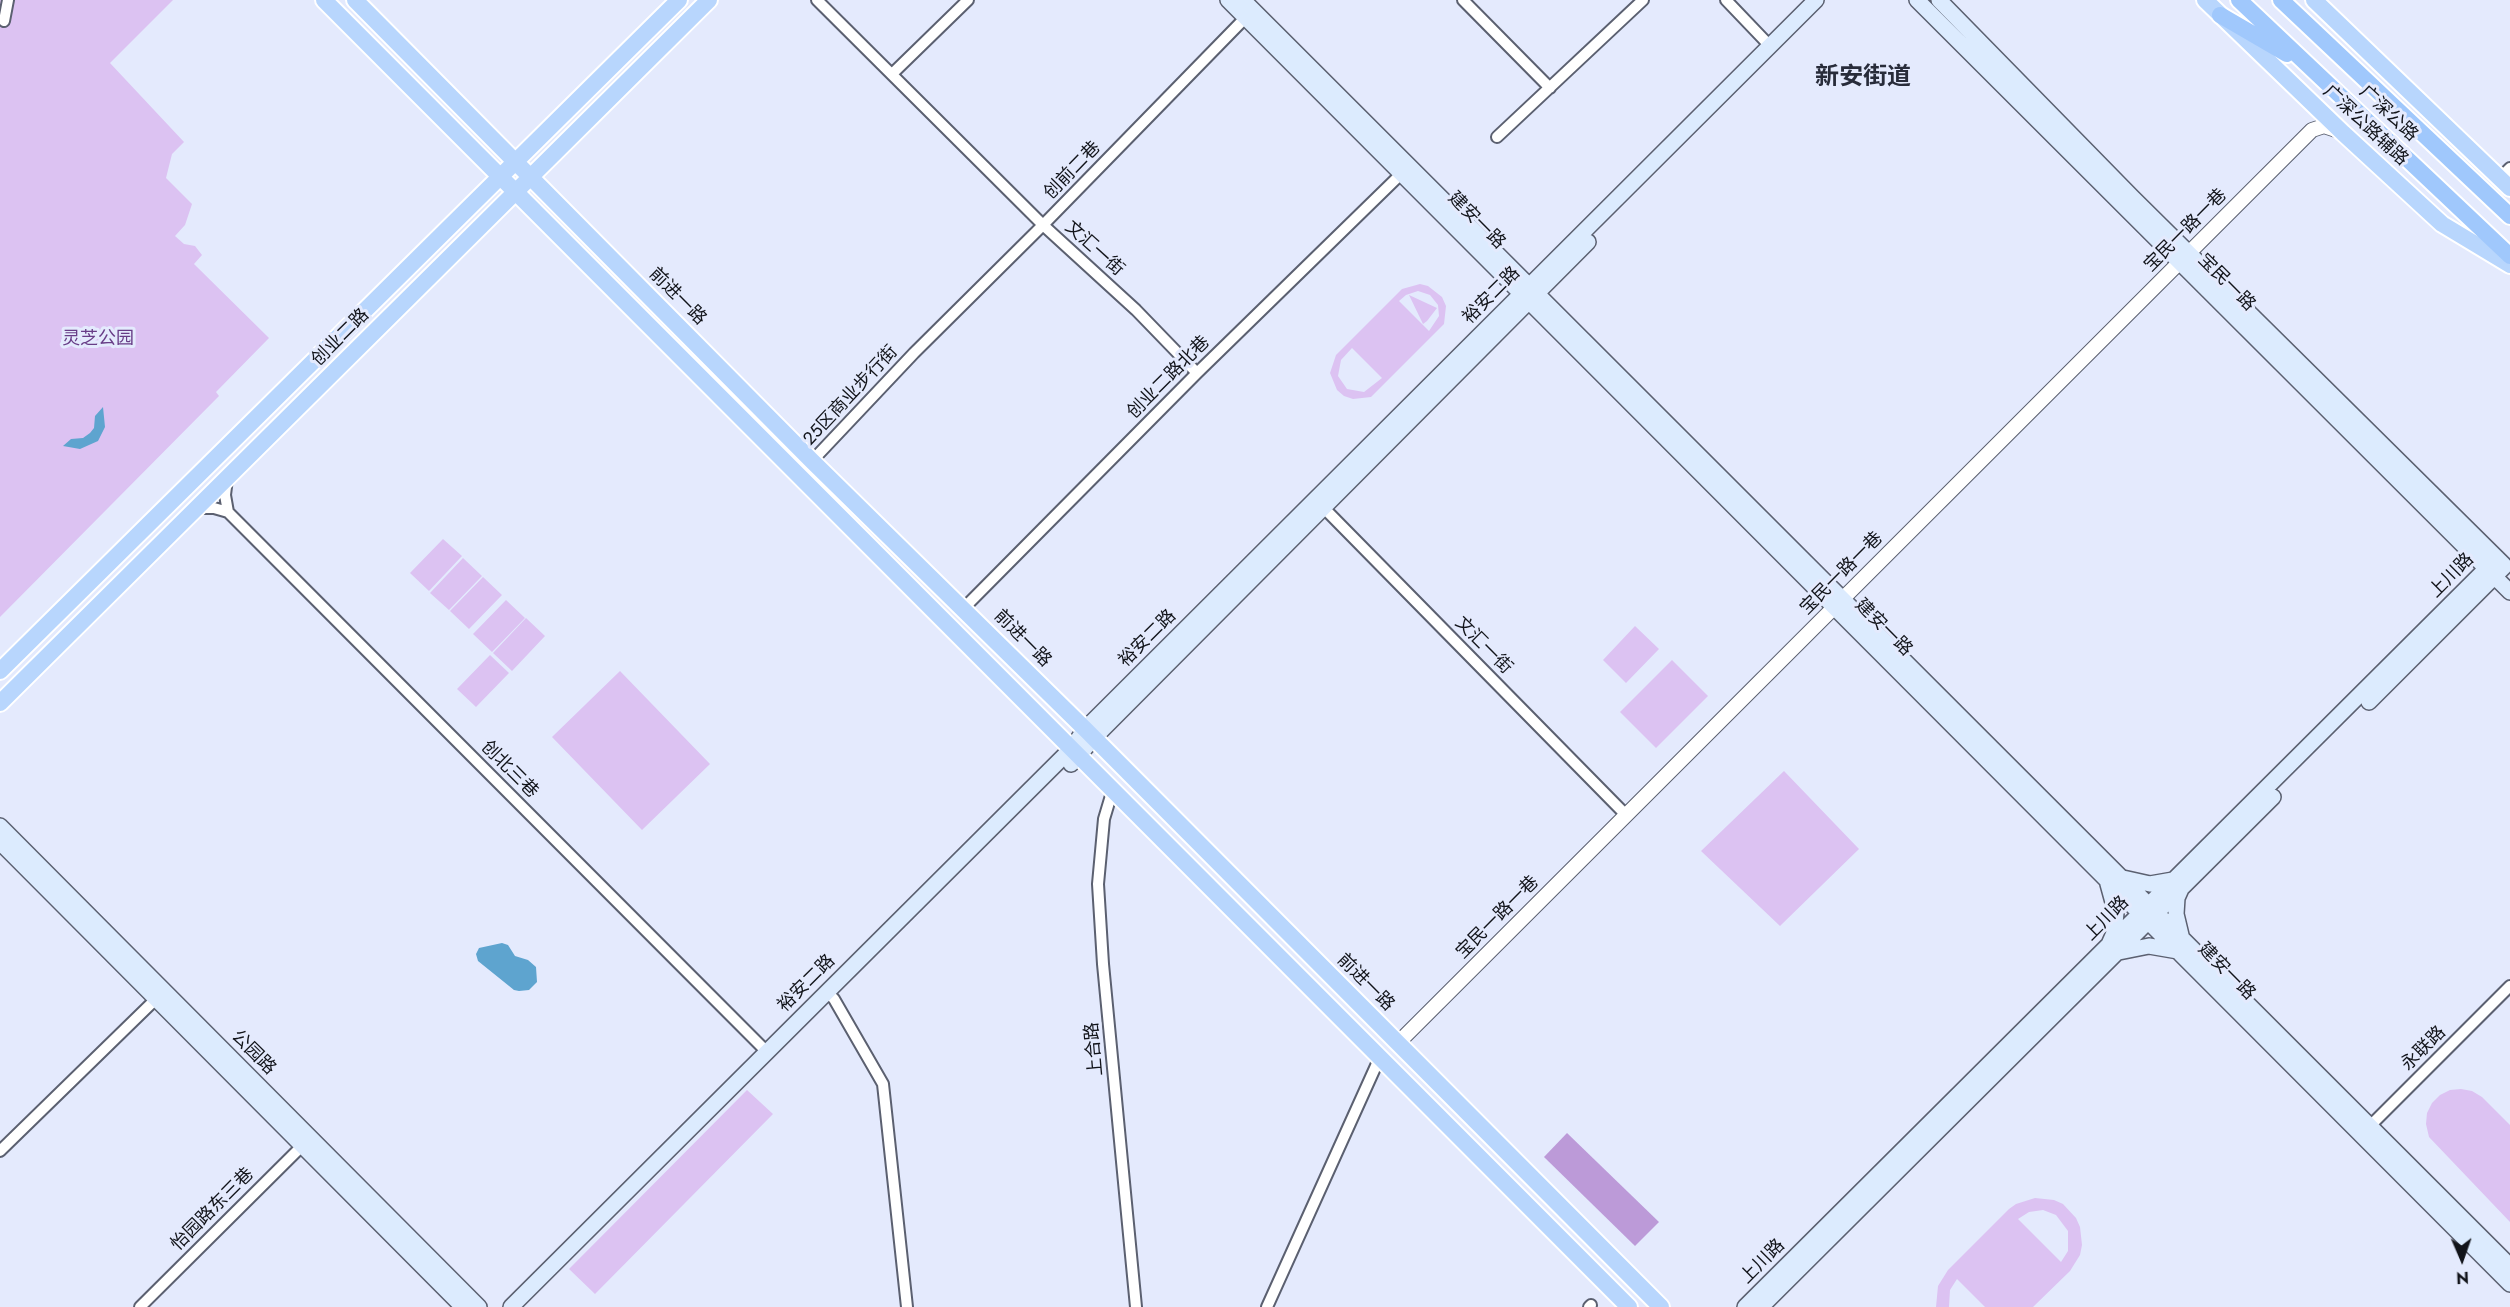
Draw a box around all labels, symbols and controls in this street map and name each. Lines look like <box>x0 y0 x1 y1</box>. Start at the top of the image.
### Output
district label: 新安街道 <box>1815 64 1911 92</box>
street label: 广深公路辅路 <box>2318 81 2412 171</box>
street label: 广深公路 <box>2354 82 2422 146</box>
street label: 创前二巷 <box>1040 138 1106 204</box>
street label: 宝民一路一巷 <box>2140 185 2232 277</box>
street label: 建安一路 <box>1443 188 1509 254</box>
street label: 文汇一街 <box>1060 217 1128 281</box>
street label: 宝民一路 <box>2193 250 2259 316</box>
street label: 裕安二路 <box>1459 263 1525 329</box>
street label: 前进一路 <box>644 264 710 330</box>
street label: 创业二路 <box>308 305 374 371</box>
park label: 灵芝公园 <box>62 329 134 351</box>
street label: 创业二路北巷 <box>1123 332 1215 424</box>
street label: 25区商业步行街 <box>799 342 903 450</box>
street label: 宝民一路一巷 <box>1796 528 1888 620</box>
street label: 上川路 <box>2425 549 2479 603</box>
street label: 建安一路 <box>1850 595 1916 661</box>
street label: 前进一路 <box>989 606 1055 672</box>
street label: 裕安二路 <box>1115 606 1181 672</box>
street label: 文汇一街 <box>1450 613 1516 679</box>
street label: 创北三巷 <box>476 737 542 803</box>
street label: 宝民一路一巷 <box>1452 872 1544 964</box>
street label: 上川路 <box>2080 892 2134 946</box>
street label: 建安一路 <box>2193 939 2259 1005</box>
street label: 前进一路 <box>1332 950 1398 1016</box>
street label: 裕安二路 <box>774 951 840 1017</box>
street label: 上合路 <box>1082 1021 1108 1077</box>
street label: 永联路 <box>2397 1022 2451 1076</box>
street label: 公园路 <box>226 1026 280 1080</box>
street label: 怡园路东三巷 <box>167 1164 259 1256</box>
north arrow <box>2432 1229 2492 1289</box>
street label: 上川路 <box>1736 1235 1790 1289</box>
text: N <box>2456 1266 2469 1289</box>

